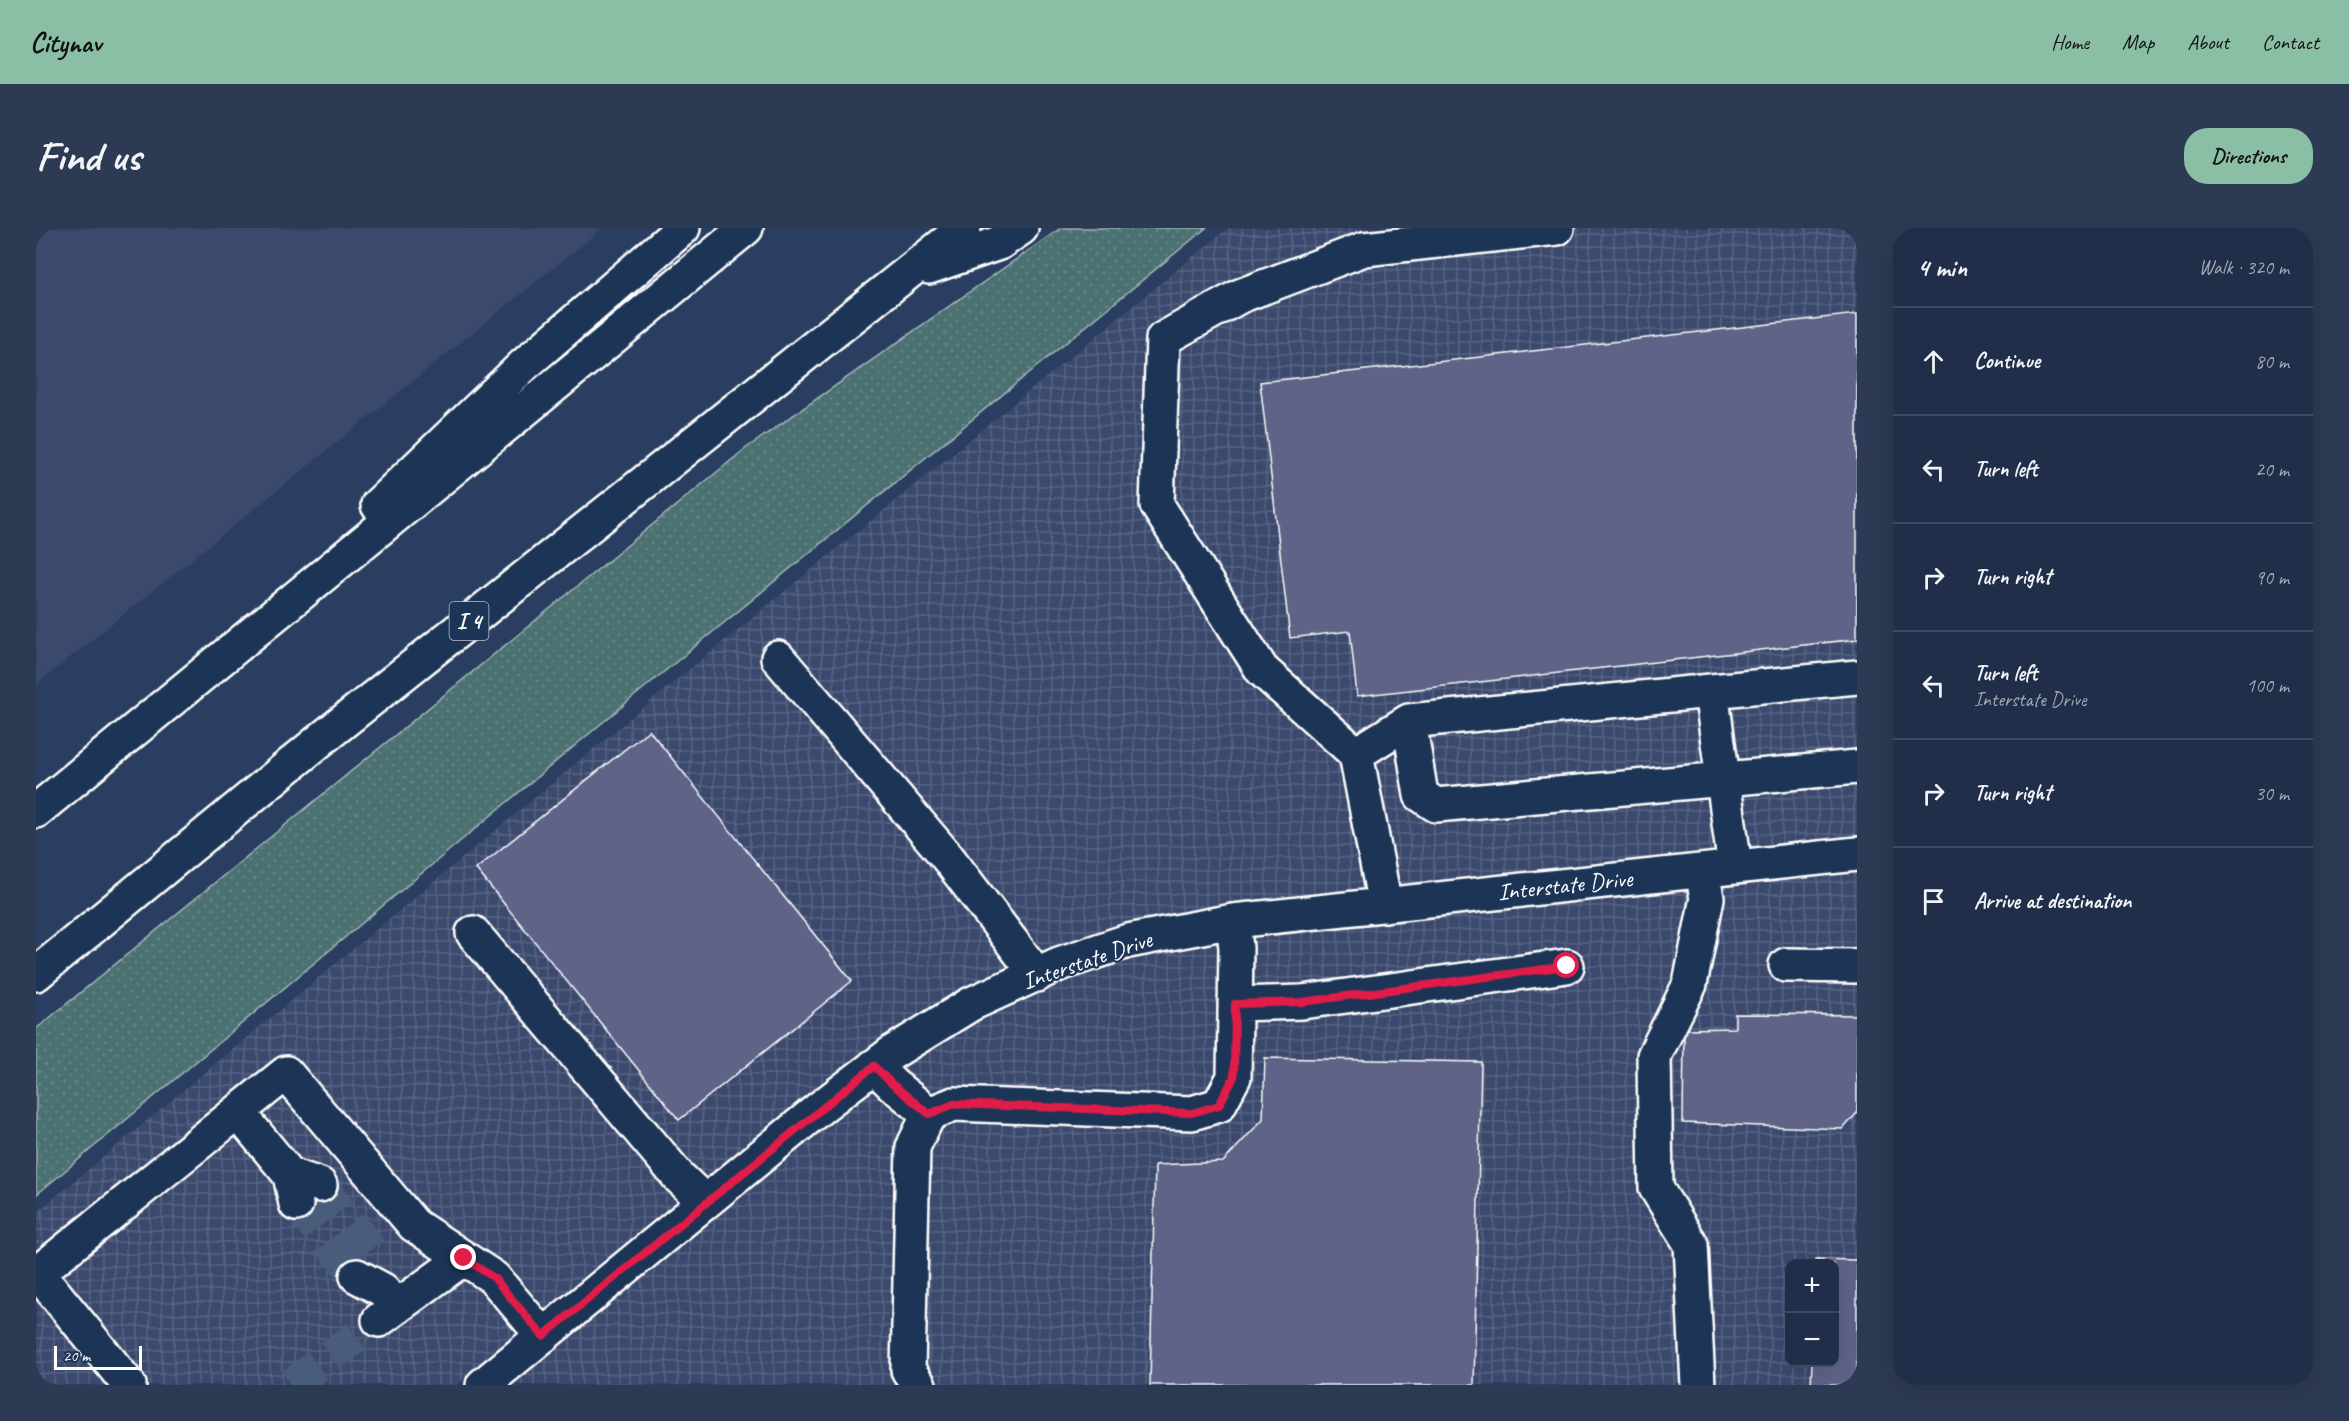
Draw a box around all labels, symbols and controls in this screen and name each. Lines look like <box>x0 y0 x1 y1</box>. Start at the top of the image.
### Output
text: Citynav <box>30 25 101 60</box>
text: Home <box>2051 29 2089 55</box>
text: Map <box>2122 29 2154 55</box>
text: About <box>2187 29 2229 55</box>
text: Contact <box>2262 29 2319 55</box>
button: Directions <box>2184 128 2313 184</box>
text: Find us <box>36 130 141 183</box>
text: 4 min <box>1917 251 1967 284</box>
text: Walk · 320 m <box>2199 255 2289 280</box>
icon: ahead <box>1917 345 1950 378</box>
text: Continue <box>1974 347 2040 375</box>
text: 80 m <box>2255 349 2289 374</box>
icon: left <box>1917 453 1950 486</box>
text: Turn left <box>1974 455 2038 483</box>
text: 20 m <box>2255 457 2289 482</box>
icon: right <box>1917 561 1950 594</box>
text: Turn right <box>1974 563 2051 591</box>
text: 90 m <box>2255 565 2289 590</box>
road number: I 4 <box>450 602 488 640</box>
text: Turn left <box>1974 659 2038 687</box>
icon: left <box>1917 669 1950 702</box>
text: 100 m <box>2246 673 2289 698</box>
text: Interstate Drive <box>1974 687 2086 712</box>
icon: right <box>1917 777 1950 810</box>
text: Turn right <box>1974 779 2051 807</box>
text: 30 m <box>2255 781 2289 806</box>
street label: Interstate Drive <box>1496 863 1636 907</box>
icon: arrive <box>1917 885 1950 918</box>
text: Arrive at destination <box>1974 887 2131 915</box>
street label: Interstate Drive <box>1018 923 1158 996</box>
route start <box>1553 952 1579 978</box>
route end <box>450 1244 476 1270</box>
map controls <box>1785 1259 1839 1367</box>
button: + <box>1785 1259 1839 1313</box>
button: − <box>1785 1313 1839 1367</box>
scale bar <box>54 1343 142 1370</box>
text: 20 m <box>63 1346 90 1366</box>

